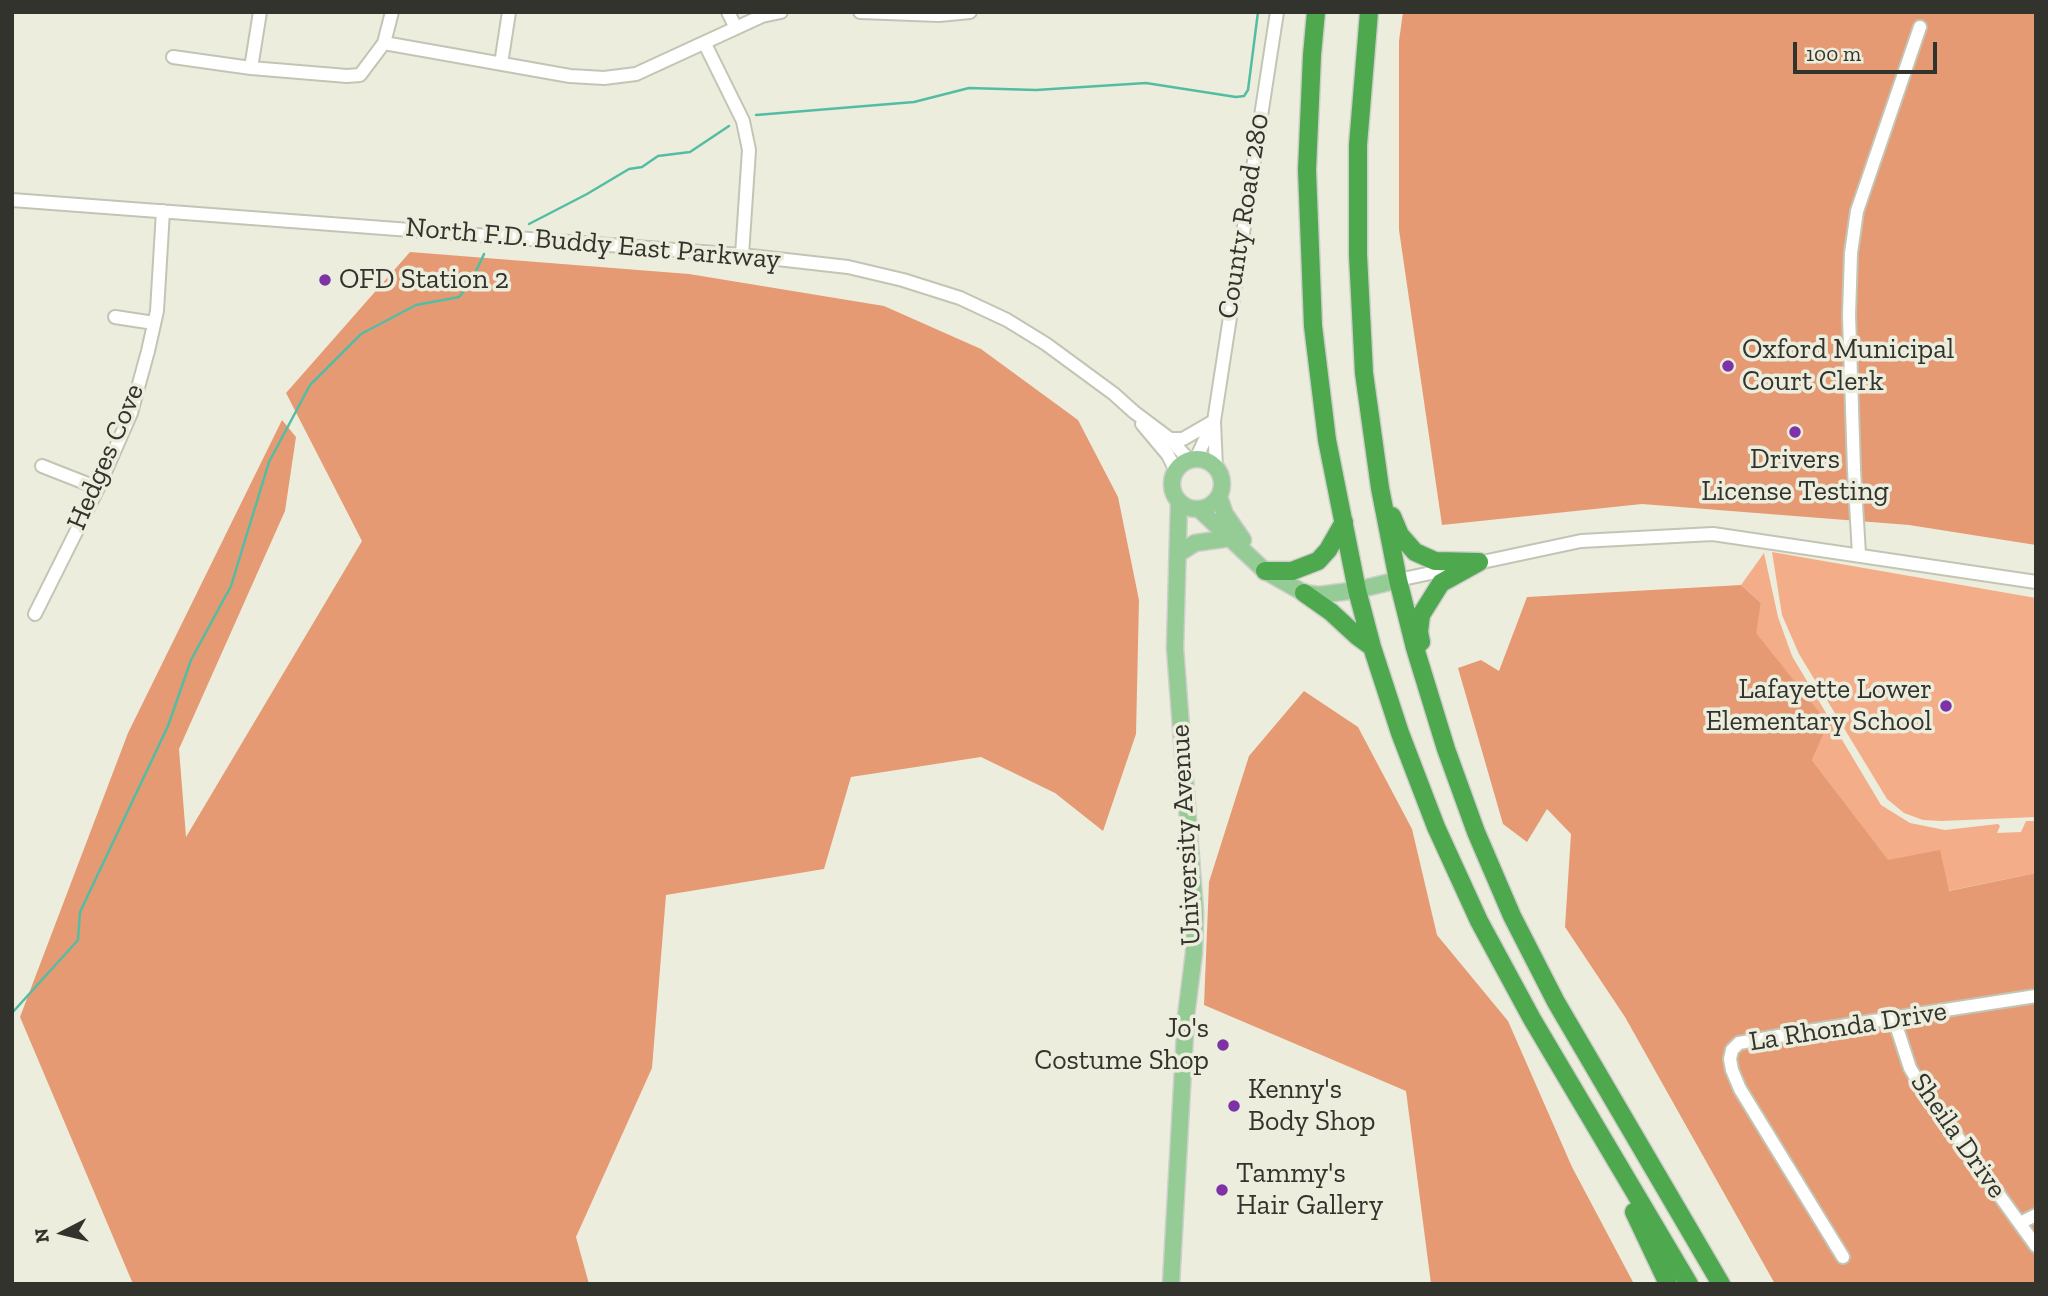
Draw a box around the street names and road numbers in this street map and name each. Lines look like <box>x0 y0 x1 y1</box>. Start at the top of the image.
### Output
street label: County Road 280 <box>1211 111 1277 321</box>
street label: North F.D. Buddy East Parkway <box>404 211 782 277</box>
street label: Hedges Cove <box>60 379 152 535</box>
street label: University Avenue <box>1163 724 1209 946</box>
street label: La Rhonda Drive <box>1747 995 1949 1059</box>
street label: Sheila Drive <box>1903 1067 2013 1205</box>

